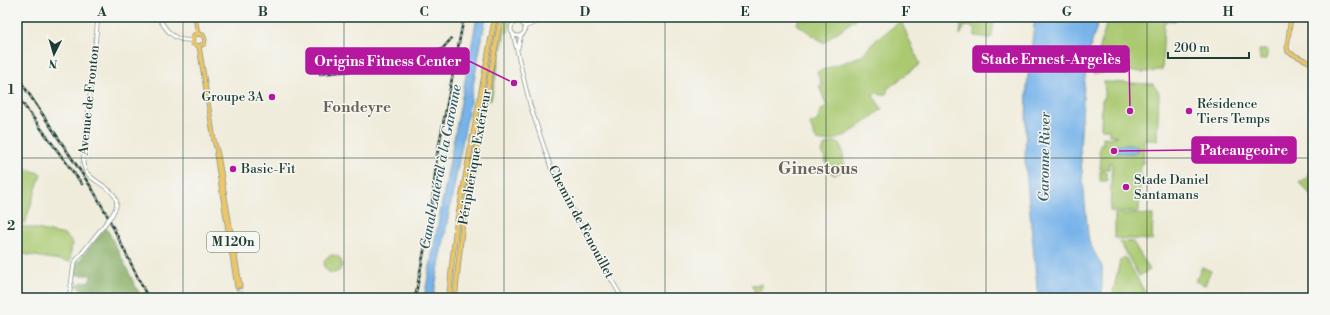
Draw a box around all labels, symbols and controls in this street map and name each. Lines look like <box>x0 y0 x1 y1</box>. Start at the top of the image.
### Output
text: A <box>96 4 107 20</box>
text: B <box>258 4 268 20</box>
text: C <box>419 4 429 20</box>
text: D <box>580 4 590 20</box>
text: E <box>740 4 750 20</box>
text: F <box>901 4 911 20</box>
text: G <box>1062 4 1073 20</box>
text: H <box>1223 4 1234 20</box>
north arrow <box>34 34 74 74</box>
scale bar <box>1168 34 1249 60</box>
text: 200 m <box>1174 41 1210 56</box>
street label: Avenue de Fronton <box>75 44 103 157</box>
callout: Stade Ernest-Argelès <box>973 46 1129 72</box>
callout: Origins Fitness Center <box>306 48 469 74</box>
text: Stade Ernest-Argelès <box>981 51 1121 69</box>
text: Origins Fitness Center <box>314 53 462 71</box>
text: N <box>48 56 58 70</box>
text: 1 <box>8 82 15 98</box>
water label: Canal Latéral à la Garonne <box>416 83 466 251</box>
street label: Périphérique Extérieur <box>455 87 495 226</box>
place label: Groupe 3A <box>201 89 265 105</box>
marker: Groupe 3A <box>267 92 277 102</box>
place label: Résidence Tiers Temps <box>1197 96 1270 127</box>
district label: Fondeyre <box>323 98 391 117</box>
marker: Résidence Tiers Temps <box>1184 106 1194 116</box>
water label: Garonne River <box>1035 111 1055 202</box>
callout: Pateaugeoire <box>1192 137 1296 163</box>
text: Pateaugeoire <box>1200 142 1288 160</box>
district label: Ginestous <box>778 158 858 180</box>
place label: Basic-Fit <box>240 161 296 177</box>
street label: Chemin de Fenouillet <box>544 163 618 282</box>
marker: Basic-Fit <box>228 164 238 174</box>
place label: Stade Daniel Santamans <box>1134 172 1209 203</box>
marker: Stade Daniel Santamans <box>1121 182 1131 192</box>
text: 2 <box>7 218 15 234</box>
road number: M 120n <box>207 232 259 252</box>

